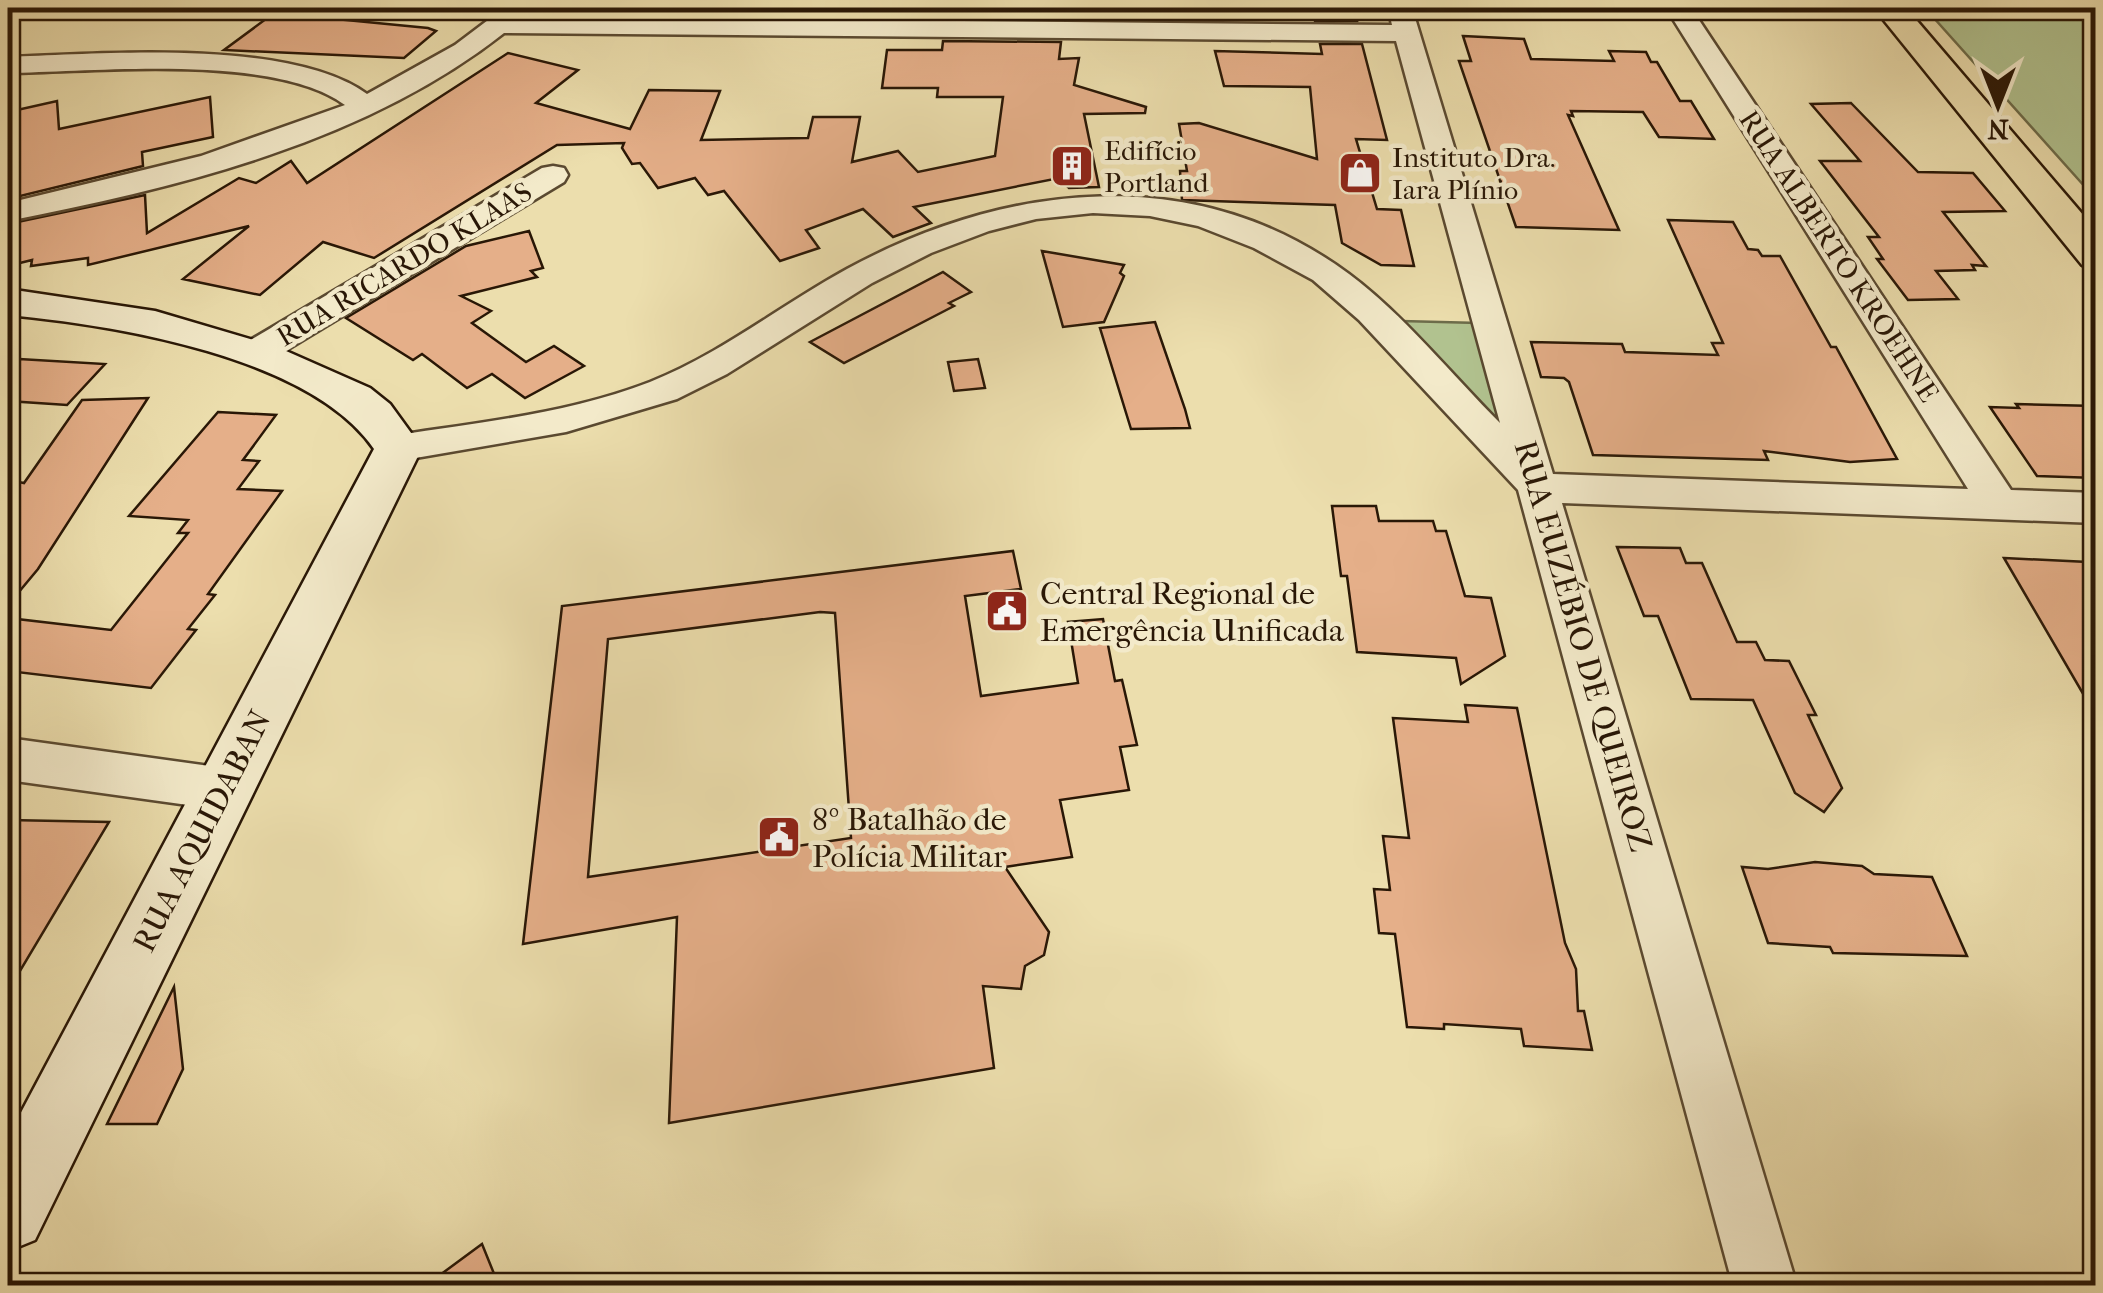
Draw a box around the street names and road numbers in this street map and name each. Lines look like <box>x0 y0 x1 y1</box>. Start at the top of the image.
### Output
street label: RUA ALBERTO KROEHNE <box>1732 104 1946 408</box>
street label: RUA RICARDO KLAAS <box>271 175 537 353</box>
street label: RUA EUZÉBIO DE QUEIROZ <box>1507 436 1659 856</box>
street label: RUA AQUIDABAN <box>125 704 279 958</box>

